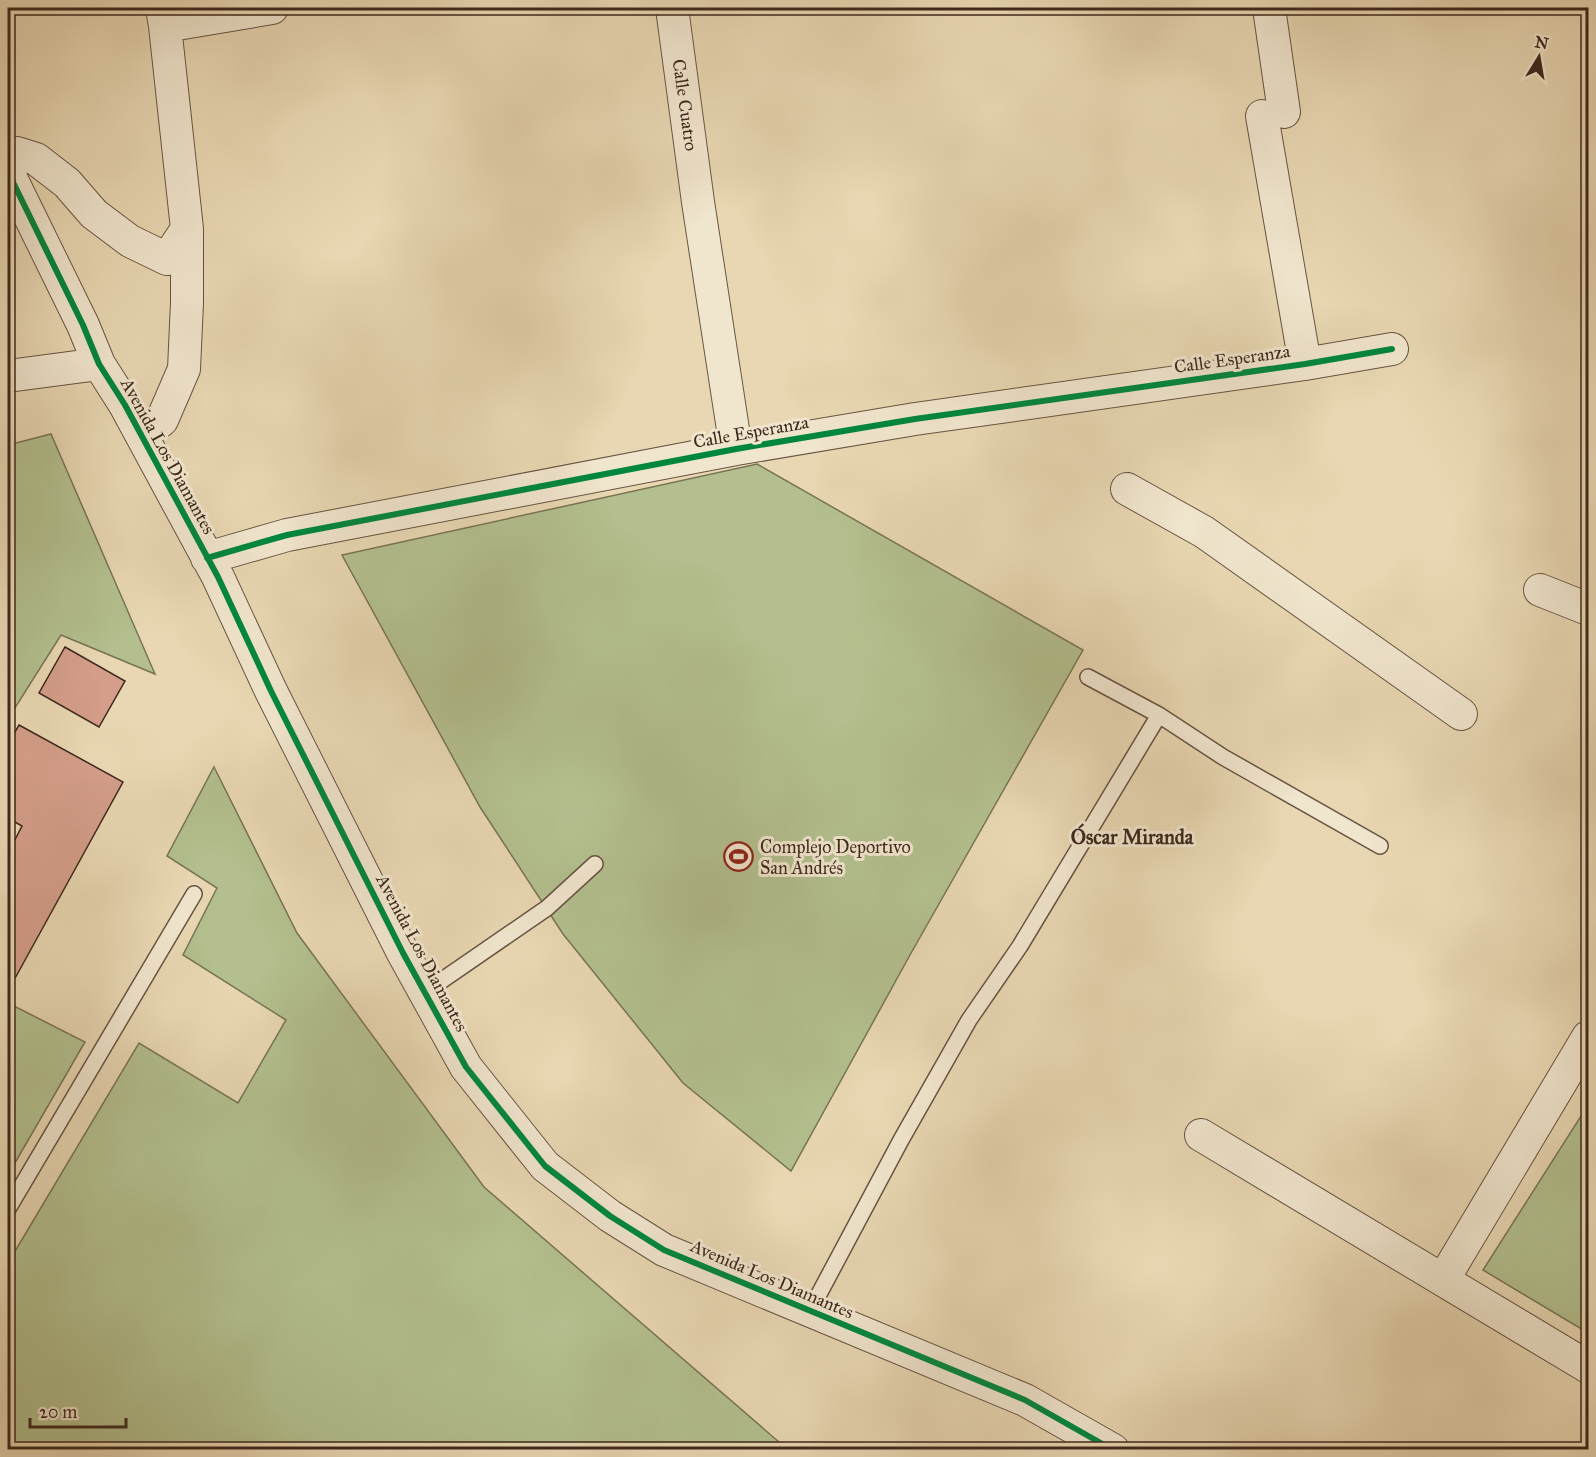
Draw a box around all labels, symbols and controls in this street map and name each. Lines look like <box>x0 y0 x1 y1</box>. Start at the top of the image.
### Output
north arrow <box>1509 27 1569 87</box>
text: N <box>1533 32 1551 53</box>
street label: Calle Cuatro <box>668 58 702 152</box>
street label: Calle Esperanza <box>1173 340 1292 378</box>
street label: Avenida Los Diamantes <box>115 373 220 538</box>
street label: Calle Esperanza <box>692 411 811 453</box>
district label: Óscar Miranda <box>1071 823 1194 849</box>
place label: Complejo Deportivo San Andrés <box>760 836 911 879</box>
sports icon: Complejo Deportivo San Andrés <box>723 841 755 873</box>
street label: Avenida Los Diamantes <box>371 870 473 1035</box>
street label: Avenida Los Diamantes <box>686 1234 857 1323</box>
scale bar <box>30 1391 126 1429</box>
text: 20 m <box>39 1401 77 1423</box>

